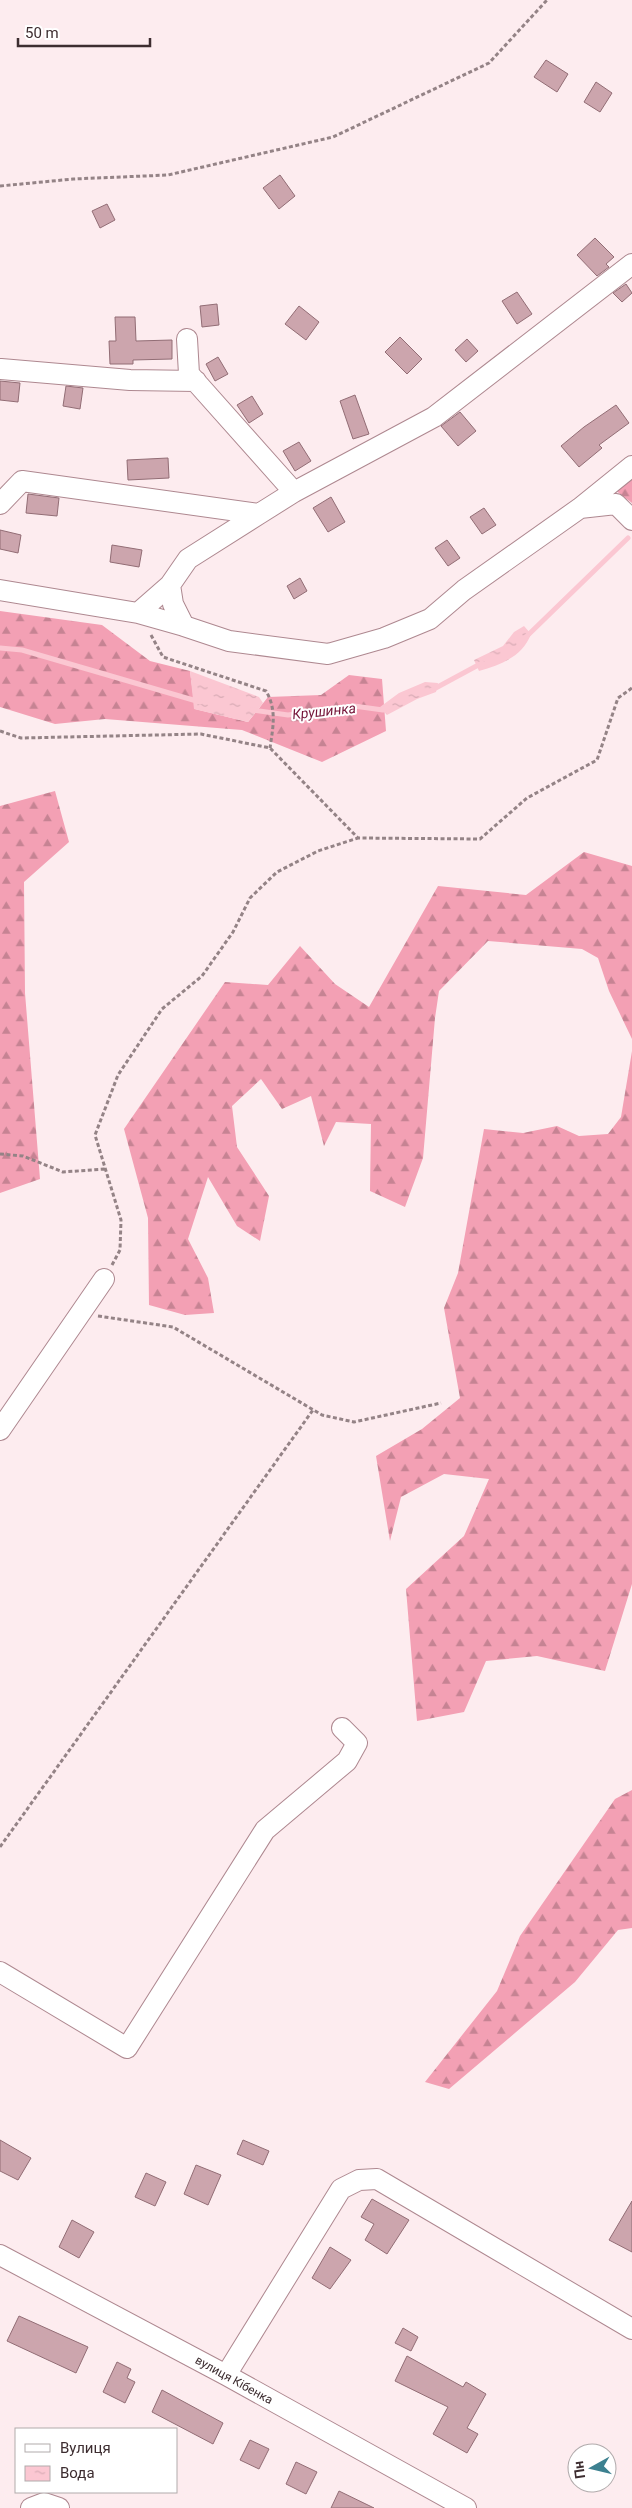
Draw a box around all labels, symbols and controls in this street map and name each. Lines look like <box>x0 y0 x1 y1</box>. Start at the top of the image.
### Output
scale bar <box>18 15 150 47</box>
text: 50 m <box>25 24 59 42</box>
water label: Крушинка <box>291 700 357 722</box>
street label: вулиця Кібенка <box>193 2353 275 2407</box>
legend <box>15 2428 178 2493</box>
text: Вулиця <box>60 2439 111 2457</box>
north arrow <box>567 2443 617 2493</box>
text: Пн <box>570 2460 588 2480</box>
text: Вода <box>60 2464 95 2482</box>

